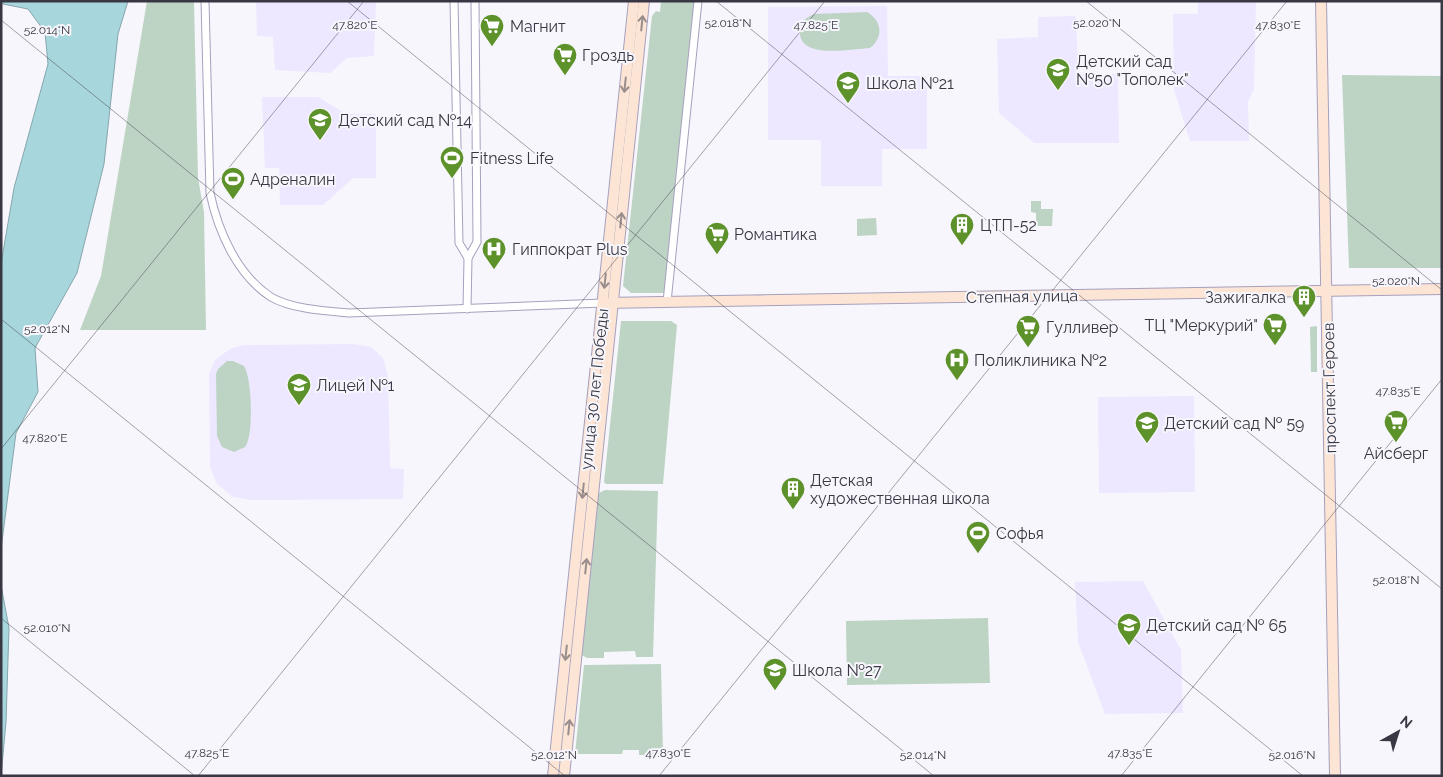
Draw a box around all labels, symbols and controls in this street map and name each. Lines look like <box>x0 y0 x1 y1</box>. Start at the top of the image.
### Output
supermarket icon: Магнит <box>479 13 505 47</box>
one-way arrow <box>637 15 647 31</box>
text: 52.018°N <box>704 16 752 30</box>
text: 52.020°N <box>1073 16 1121 30</box>
place label: Магнит <box>510 17 566 36</box>
text: 47.820°E <box>332 18 378 32</box>
text: 47.825°E <box>794 18 838 32</box>
text: 47.830°E <box>1255 18 1301 32</box>
text: 52.014°N <box>24 23 70 37</box>
supermarket icon: Гроздь <box>552 42 578 76</box>
place label: Гроздь <box>582 46 634 65</box>
place label: Детский сад №50 "Тополек" <box>1076 52 1189 89</box>
school or university icon: Детский сад №50 "Тополек" <box>1045 57 1071 91</box>
school or university icon: Школа №21 <box>835 70 861 104</box>
place label: Школа №21 <box>866 74 954 93</box>
one-way arrow <box>621 76 630 92</box>
school or university icon: Детский сад №14 <box>307 107 333 141</box>
place label: Детский сад №14 <box>338 111 472 130</box>
sports icon: Fitness Life <box>439 145 465 179</box>
place label: Fitness Life <box>470 149 554 168</box>
sports icon: Адреналин <box>220 166 246 200</box>
place label: Адреналин <box>250 170 335 189</box>
one-way arrow <box>616 212 626 228</box>
building icon: ЦТП-52 <box>949 212 975 246</box>
place label: ЦТП-52 <box>980 216 1037 235</box>
supermarket icon: Романтика <box>704 221 730 255</box>
place label: Романтика <box>734 225 817 244</box>
hospital icon: Гиппократ Plus <box>481 236 507 270</box>
place label: Гиппократ Plus <box>512 240 628 259</box>
one-way arrow <box>600 273 610 289</box>
text: 52.020°N <box>1372 274 1420 288</box>
building icon: Зажигалка <box>1291 284 1317 318</box>
street label: Степная улица <box>966 286 1078 307</box>
place label: Зажигалка <box>1205 288 1286 307</box>
street label: улица 30 лет Победы <box>577 307 612 471</box>
supermarket icon: ТЦ "Меркурий" <box>1262 312 1288 346</box>
supermarket icon: Гулливер <box>1015 314 1041 348</box>
place label: ТЦ "Меркурий" <box>1144 316 1258 335</box>
place label: Гулливер <box>1046 318 1119 337</box>
text: 52.012°N <box>24 322 70 336</box>
street label: проспект Героев <box>1319 322 1340 454</box>
hospital icon: Поликлиника №2 <box>944 347 970 381</box>
place label: Поликлиника №2 <box>974 351 1107 370</box>
school or university icon: Лицей №1 <box>286 372 312 406</box>
place label: Лицей №1 <box>316 376 395 395</box>
text: 47.835°E <box>1376 384 1420 398</box>
supermarket icon: Айсберг <box>1383 409 1409 443</box>
school or university icon: Детский сад № 59 <box>1134 410 1160 444</box>
place label: Детский сад № 59 <box>1164 414 1304 433</box>
text: 47.820°E <box>22 431 68 445</box>
place label: Айсберг <box>1364 444 1429 463</box>
place label: Детская художественная школа <box>810 471 990 508</box>
building icon: Детская художественная школа <box>780 476 806 510</box>
one-way arrow <box>578 483 588 499</box>
sports icon: Софья <box>965 520 991 554</box>
place label: Софья <box>996 524 1044 543</box>
one-way arrow <box>581 558 591 574</box>
text: 52.018°N <box>1372 573 1420 587</box>
school or university icon: Детский сад № 65 <box>1116 612 1142 646</box>
place label: Детский сад № 65 <box>1146 616 1287 635</box>
text: 52.010°N <box>23 621 71 635</box>
one-way arrow <box>561 644 571 660</box>
school or university icon: Школа №27 <box>762 657 788 691</box>
place label: Школа №27 <box>792 661 882 680</box>
north arrow <box>1373 707 1423 757</box>
text: N <box>1397 712 1415 731</box>
one-way arrow <box>564 720 574 736</box>
text: 47.825°E <box>185 746 229 760</box>
text: 47.830°E <box>645 746 691 760</box>
text: 47.835°E <box>1108 746 1152 760</box>
text: 52.012°N <box>531 748 577 762</box>
text: 52.014°N <box>900 748 946 762</box>
text: 52.016°N <box>1268 748 1316 762</box>

